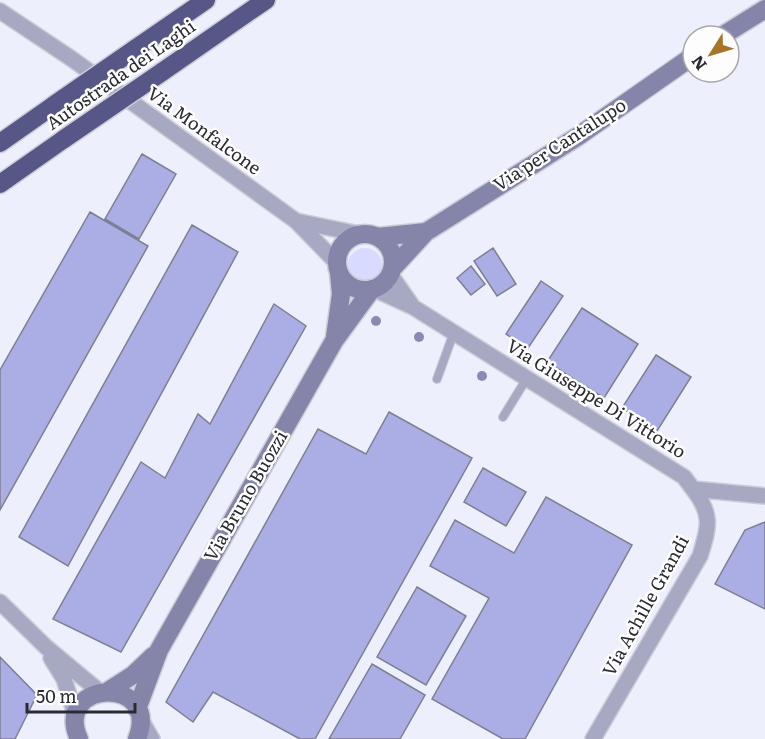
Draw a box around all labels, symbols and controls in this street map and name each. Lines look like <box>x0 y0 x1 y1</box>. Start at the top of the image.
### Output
street label: Autostrada dei Laghi <box>40 12 200 136</box>
north arrow <box>681 24 741 84</box>
text: N <box>685 51 712 76</box>
street label: Via Monfalcone <box>142 79 267 180</box>
street label: Via per Cantalupo <box>487 91 631 197</box>
street label: Via Giuseppe Di Vittorio <box>502 331 692 464</box>
street label: Via Bruno Buozzi <box>196 425 293 566</box>
street label: Via Achille Grandi <box>595 530 695 681</box>
scale bar <box>27 676 135 714</box>
text: 50 m <box>36 682 77 709</box>

